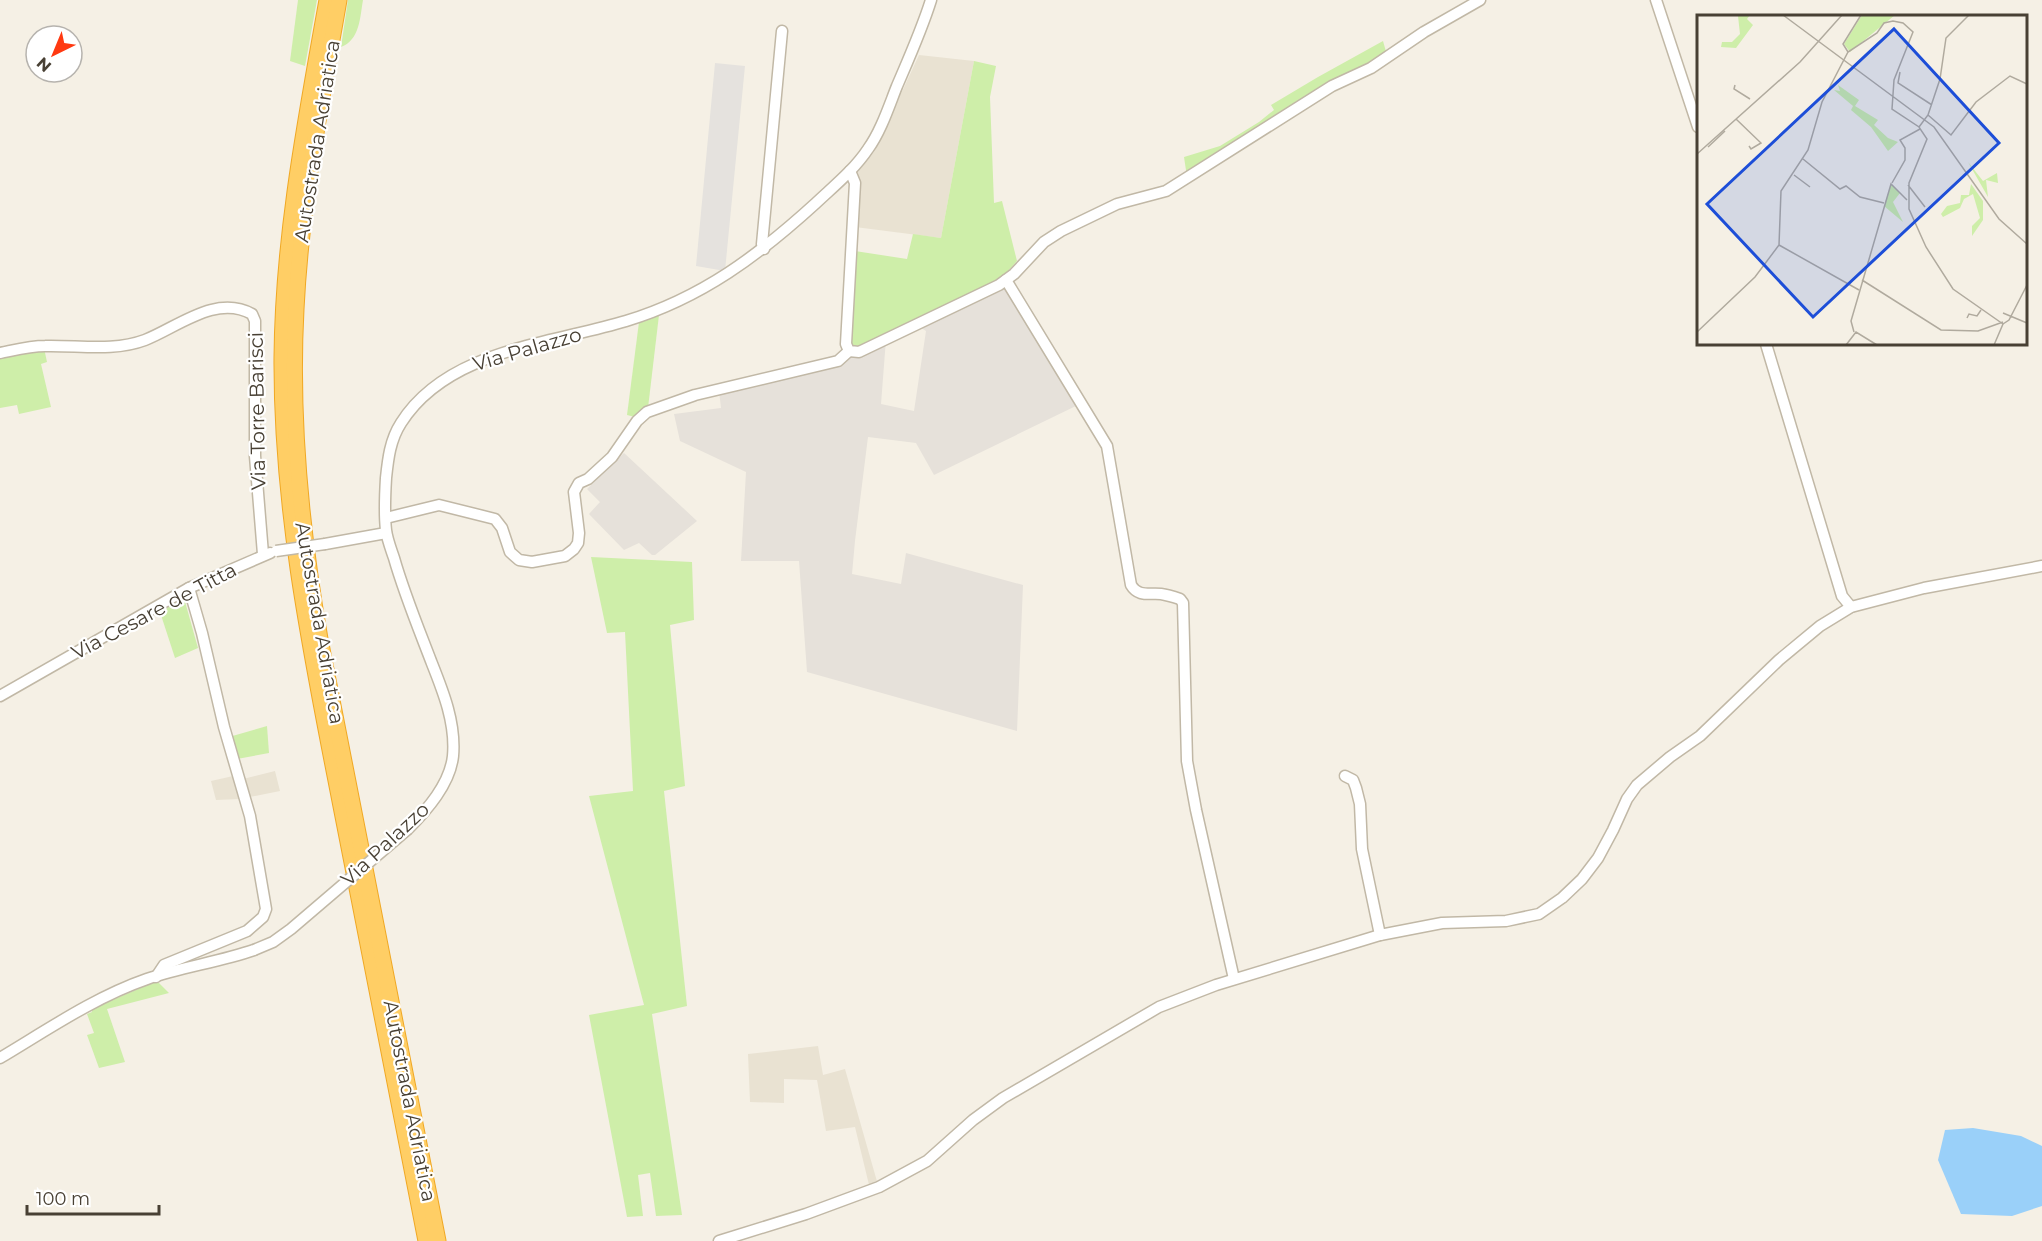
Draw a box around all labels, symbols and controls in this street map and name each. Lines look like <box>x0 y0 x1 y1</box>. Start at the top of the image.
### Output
inset map <box>1697 15 2027 345</box>
north arrow <box>24 24 84 84</box>
street label: Autostrada Adriatica <box>289 38 345 244</box>
text: N <box>33 53 55 76</box>
street label: Via Palazzo <box>470 322 584 376</box>
street label: Via Torre Barisci <box>244 332 270 490</box>
street label: Autostrada Adriatica <box>290 520 350 726</box>
street label: Via Cesare de Titta <box>67 557 241 665</box>
street label: Via Palazzo <box>336 797 434 891</box>
street label: Autostrada Adriatica <box>379 998 441 1204</box>
scale bar <box>27 1178 159 1216</box>
text: 100 m <box>36 1188 90 1210</box>

